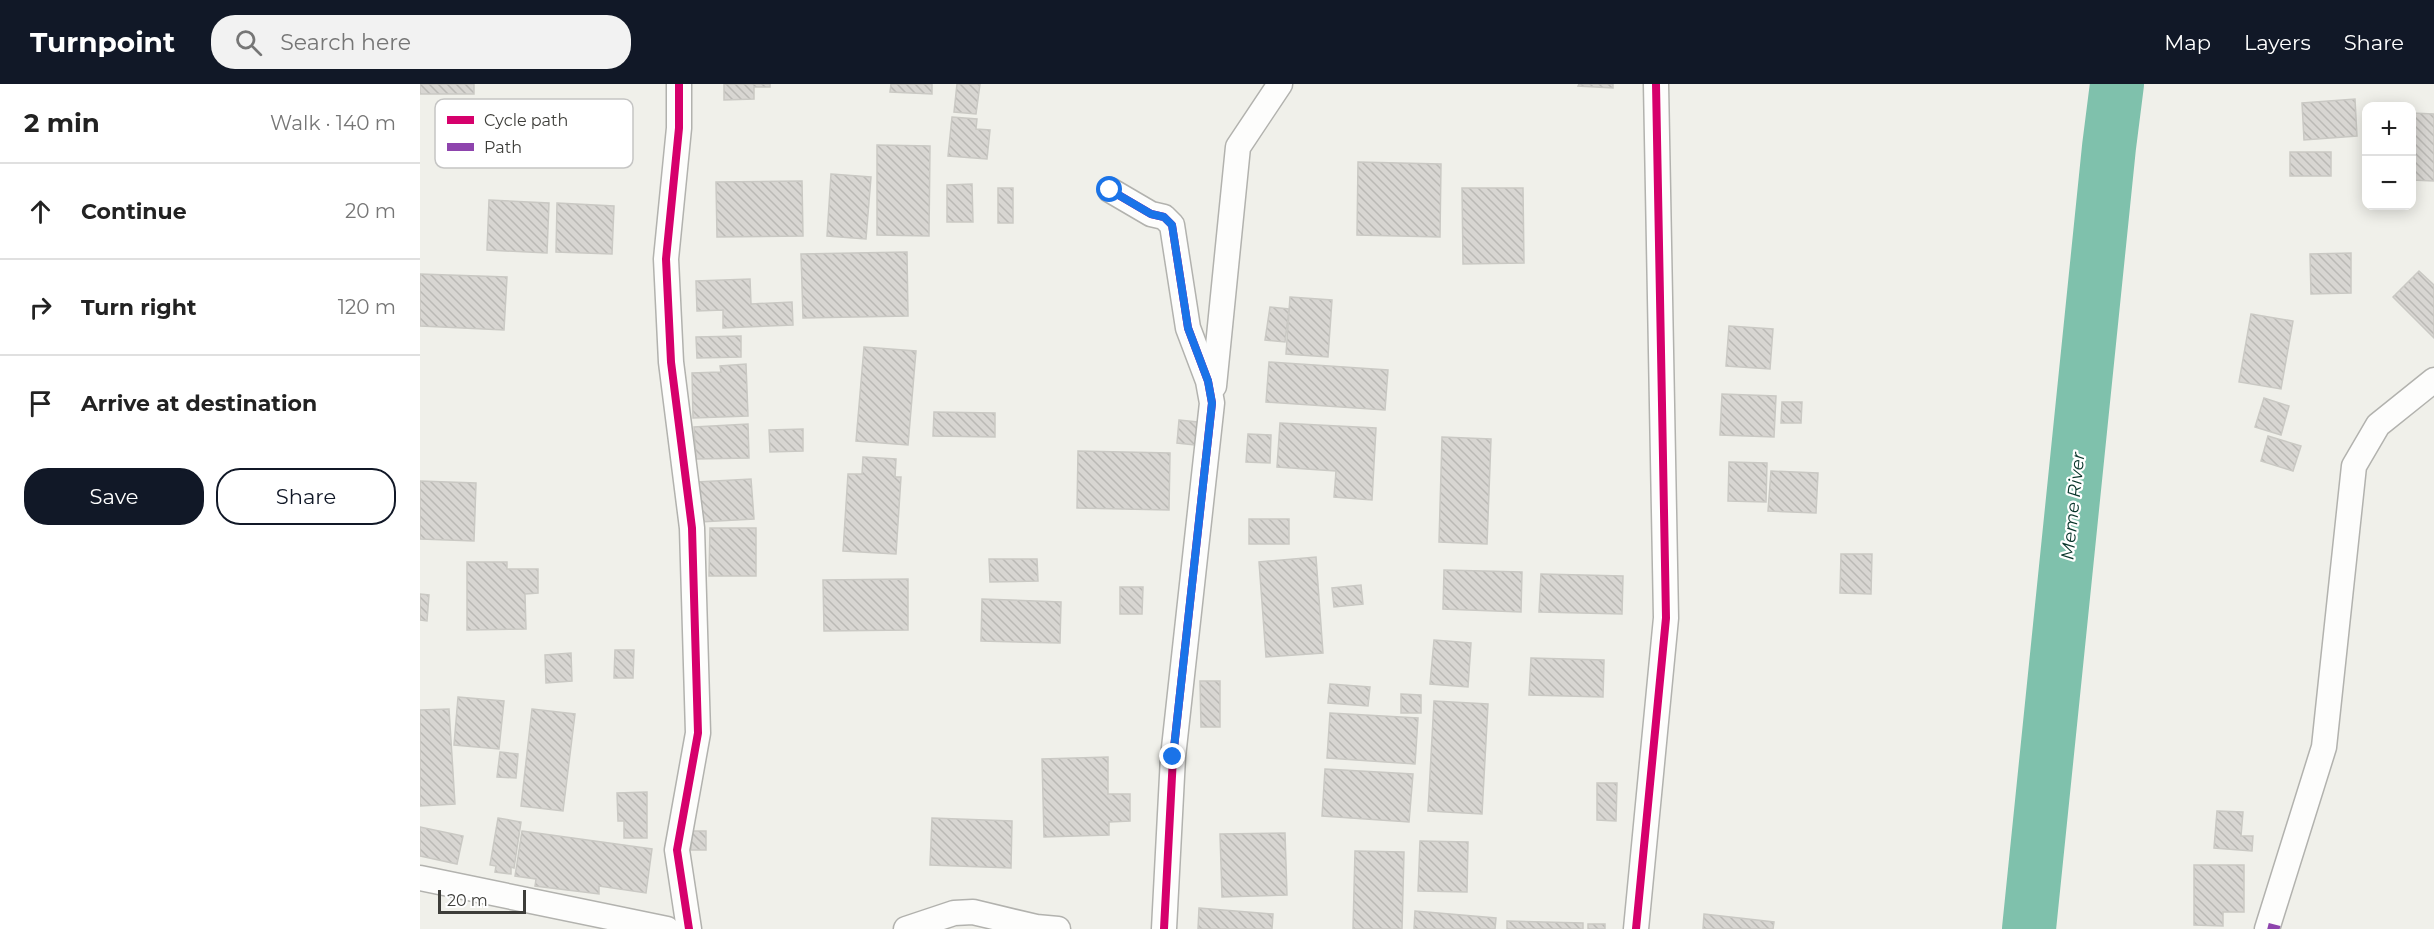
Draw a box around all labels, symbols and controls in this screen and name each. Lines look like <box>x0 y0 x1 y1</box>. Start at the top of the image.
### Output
search box <box>211 15 631 69</box>
text: Turnpoint <box>30 25 175 59</box>
icon: search <box>232 26 265 59</box>
text: Search here <box>280 29 411 56</box>
text: Map <box>2164 30 2211 55</box>
text: Layers <box>2244 30 2311 55</box>
text: Share <box>2344 30 2404 55</box>
legend <box>435 99 633 168</box>
map controls <box>2362 102 2416 210</box>
button: + <box>2362 102 2416 156</box>
text: 2 min <box>24 107 100 139</box>
text: Walk · 140 m <box>270 111 396 135</box>
text: Cycle path <box>484 111 568 130</box>
text: Path <box>484 138 522 157</box>
button: − <box>2362 156 2416 210</box>
route start <box>1096 176 1122 202</box>
icon: ahead <box>24 195 57 228</box>
text: Continue <box>81 198 187 225</box>
text: 20 m <box>345 199 396 223</box>
icon: right <box>24 291 57 324</box>
text: Turn right <box>81 294 196 321</box>
text: 120 m <box>338 295 396 319</box>
icon: arrive <box>24 387 57 420</box>
text: Arrive at destination <box>81 390 317 417</box>
water label: Meme River <box>2056 450 2090 561</box>
button: Save <box>24 468 204 525</box>
button: Share <box>216 468 396 525</box>
route end <box>1159 743 1185 769</box>
scale bar <box>438 887 526 914</box>
text: 20 m <box>447 891 488 910</box>

